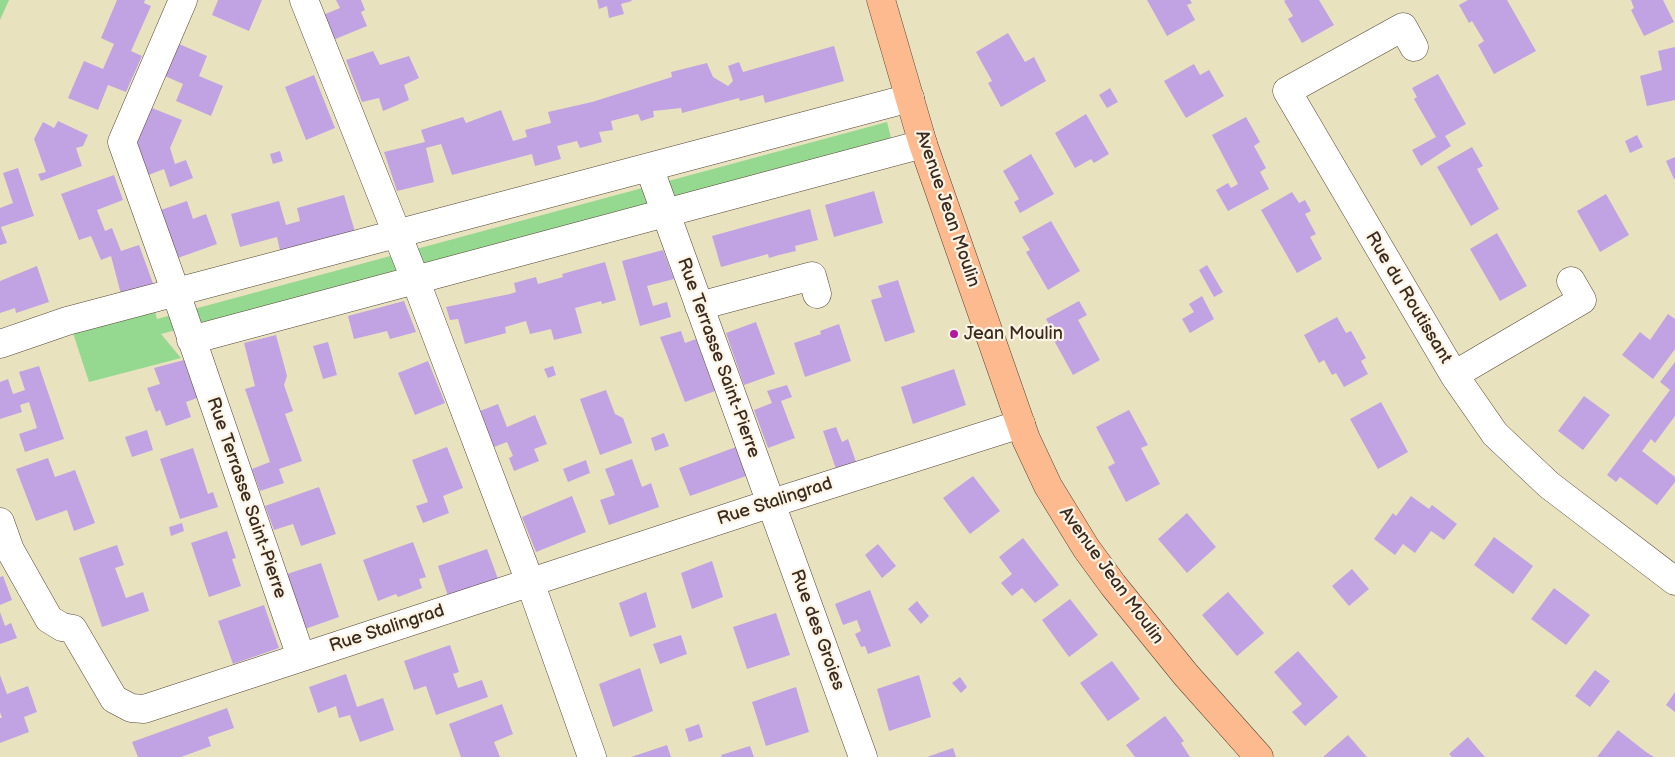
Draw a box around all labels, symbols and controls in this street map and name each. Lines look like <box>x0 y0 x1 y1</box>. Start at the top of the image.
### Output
street label: Avenue Jean Moulin <box>910 128 984 290</box>
street label: Rue du Routissant <box>1360 228 1456 368</box>
street label: Rue Terrasse Saint-Pierre <box>672 255 764 461</box>
place label: Jean Moulin <box>964 323 1063 345</box>
marker: Jean Moulin <box>948 328 960 340</box>
street label: Rue Terrasse Saint-Pierre <box>201 395 291 601</box>
street label: Rue Stalingrad <box>715 473 835 531</box>
street label: Avenue Jean Moulin <box>1054 503 1168 649</box>
street label: Rue des Groies <box>785 567 849 693</box>
street label: Rue Stalingrad <box>327 600 447 658</box>

